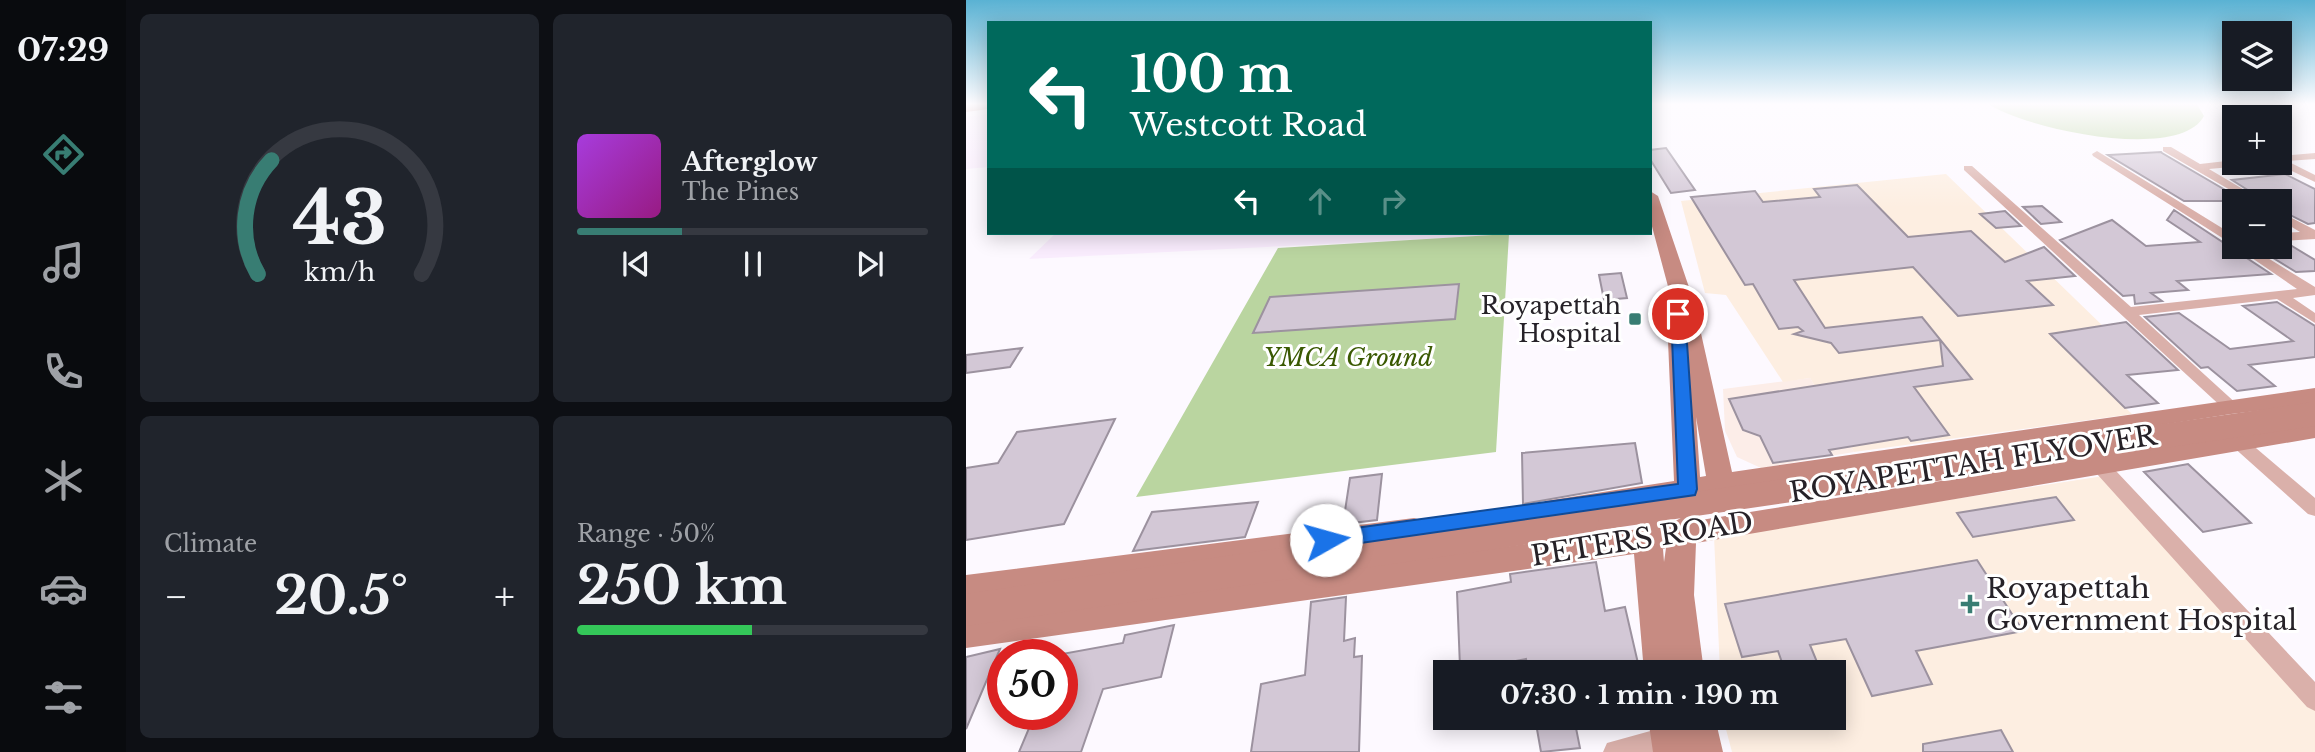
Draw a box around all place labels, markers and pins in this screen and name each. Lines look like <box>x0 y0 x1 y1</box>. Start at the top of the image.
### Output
pin <box>1648 284 1708 344</box>
place label: Royapettah Hospital <box>1481 291 1621 348</box>
marker: Royapettah Hospital <box>1627 311 1643 327</box>
place label: Royapettah Government Hospital <box>1986 571 2297 638</box>
marker: Royapettah Government Hospital <box>1960 594 1980 614</box>

